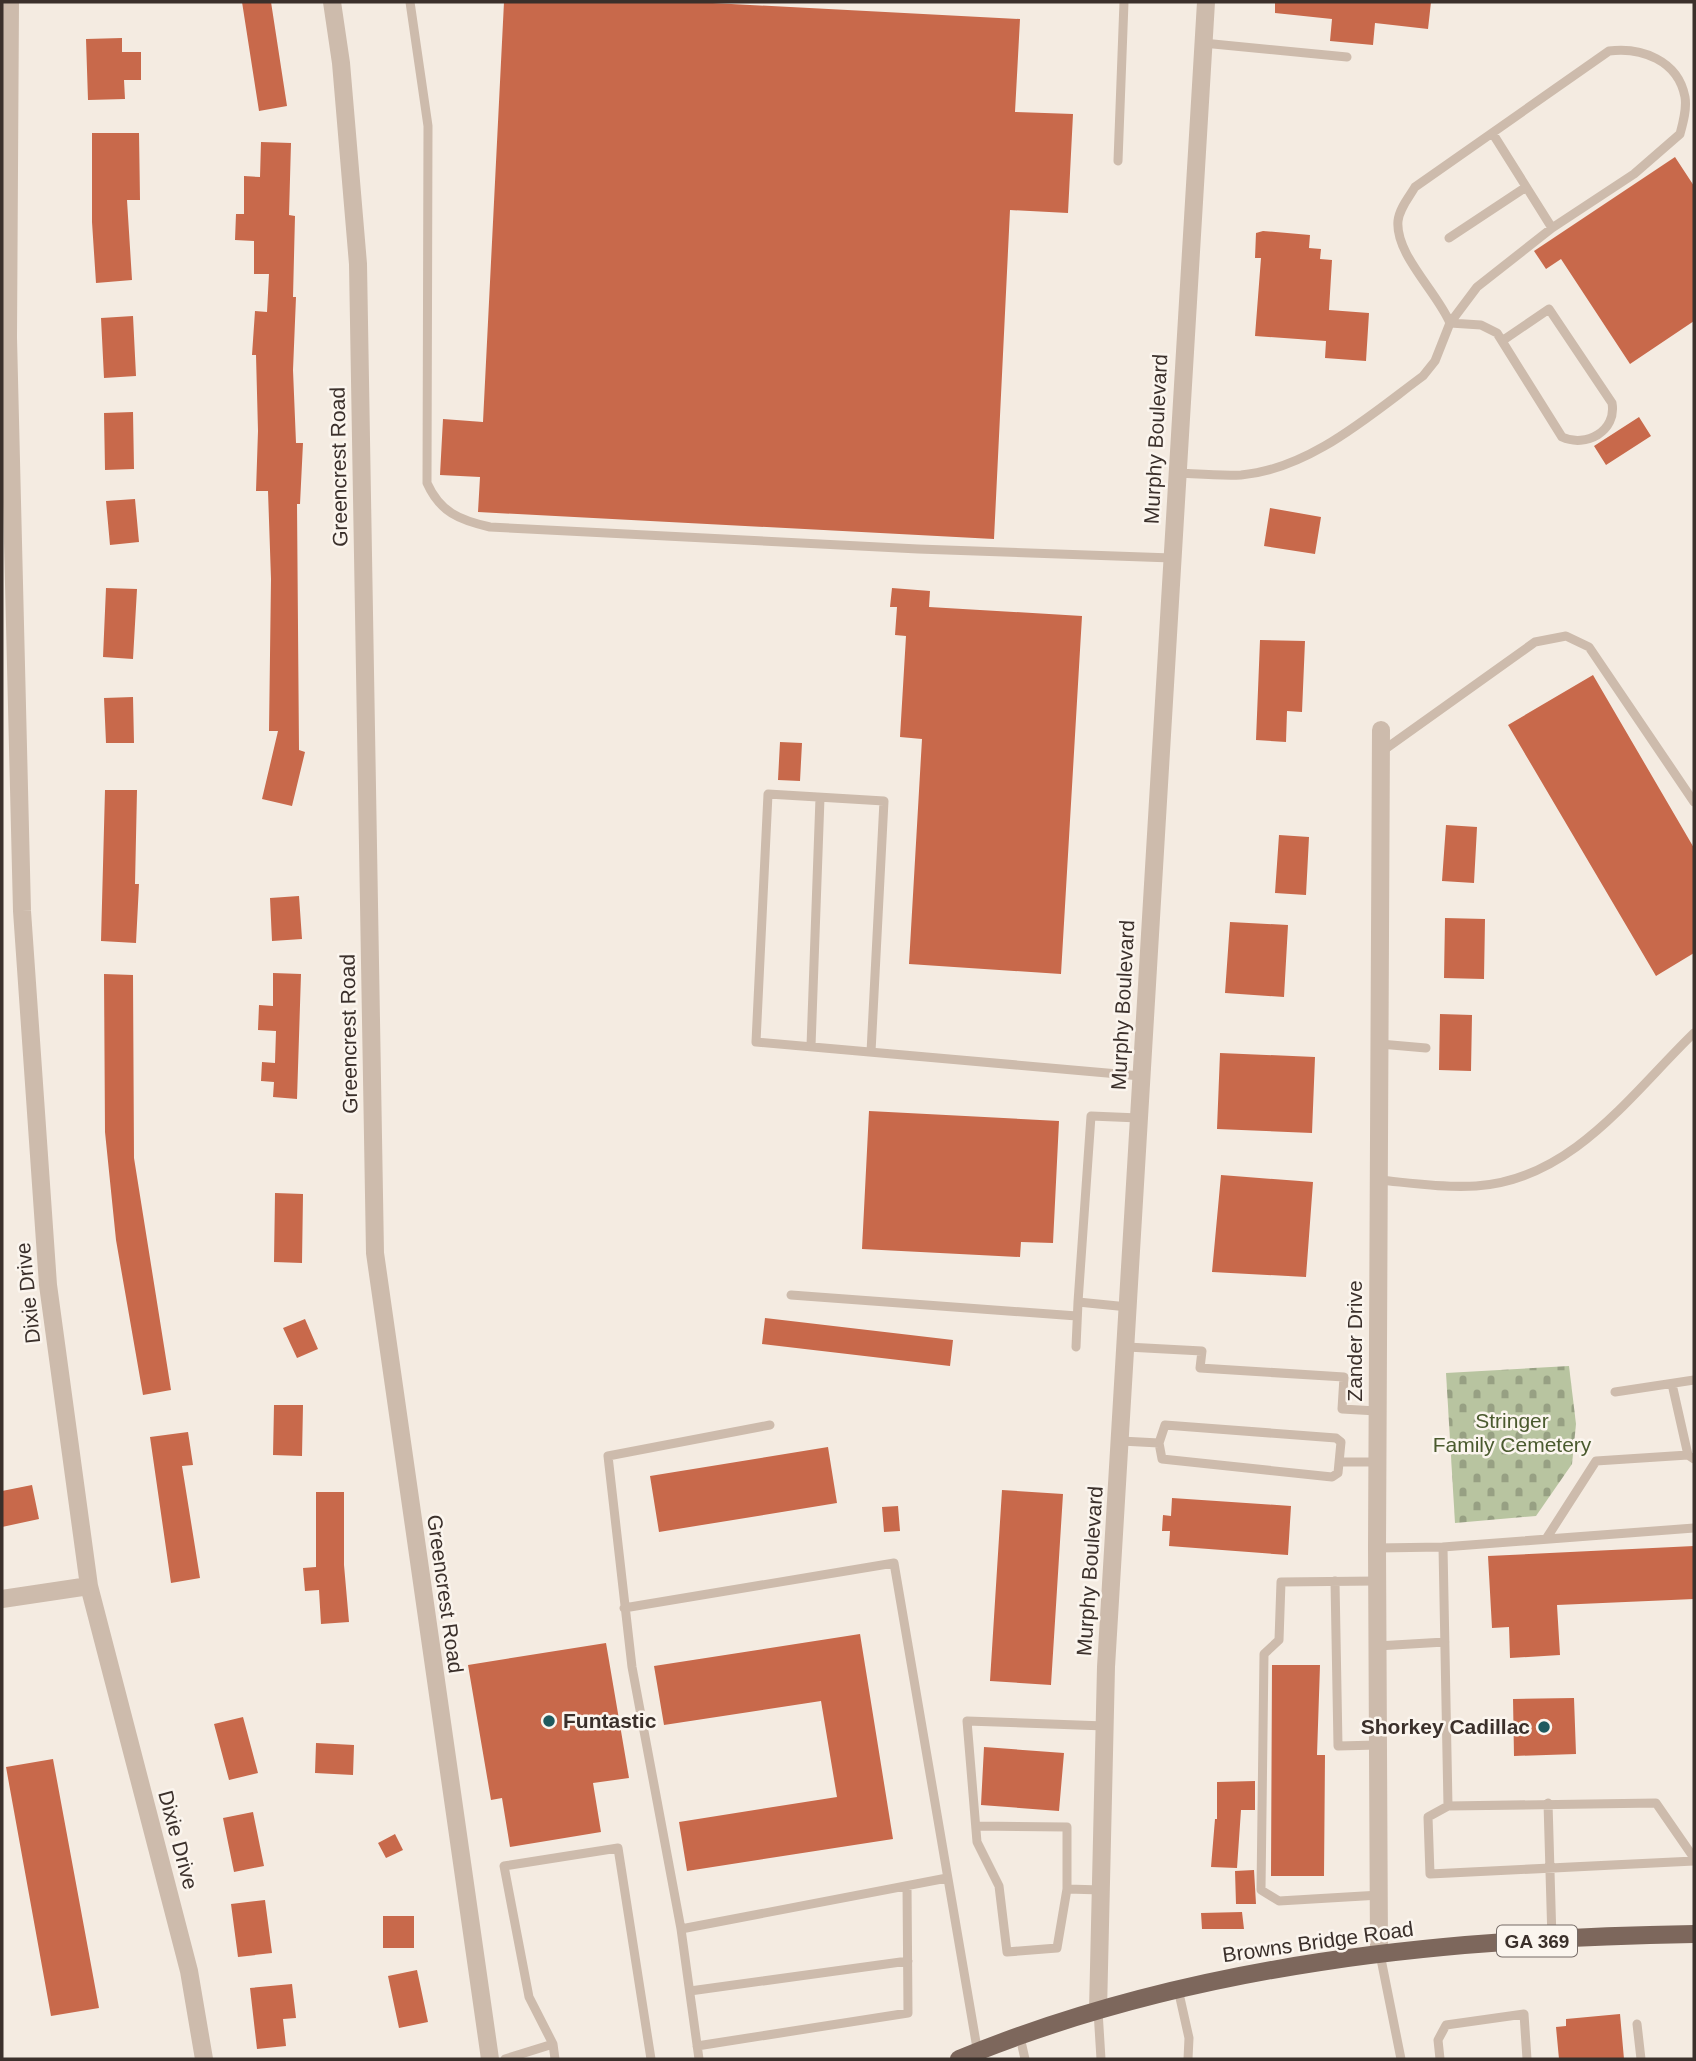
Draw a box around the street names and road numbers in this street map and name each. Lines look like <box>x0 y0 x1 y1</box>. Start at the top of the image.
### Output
street label: Murphy Boulevard <box>1140 353 1171 525</box>
street label: Greencrest Road <box>326 387 351 547</box>
street label: Murphy Boulevard <box>1107 919 1138 1091</box>
street label: Greencrest Road <box>336 954 361 1114</box>
street label: Dixie Drive <box>11 1241 44 1345</box>
street label: Zander Drive <box>1343 1280 1366 1402</box>
street label: Murphy Boulevard <box>1072 1485 1107 1657</box>
street label: Greencrest Road <box>423 1513 468 1675</box>
street label: Dixie Drive <box>154 1788 203 1892</box>
street label: Browns Bridge Road <box>1221 1917 1415 1966</box>
road number: GA 369 <box>1497 1926 1577 1956</box>

